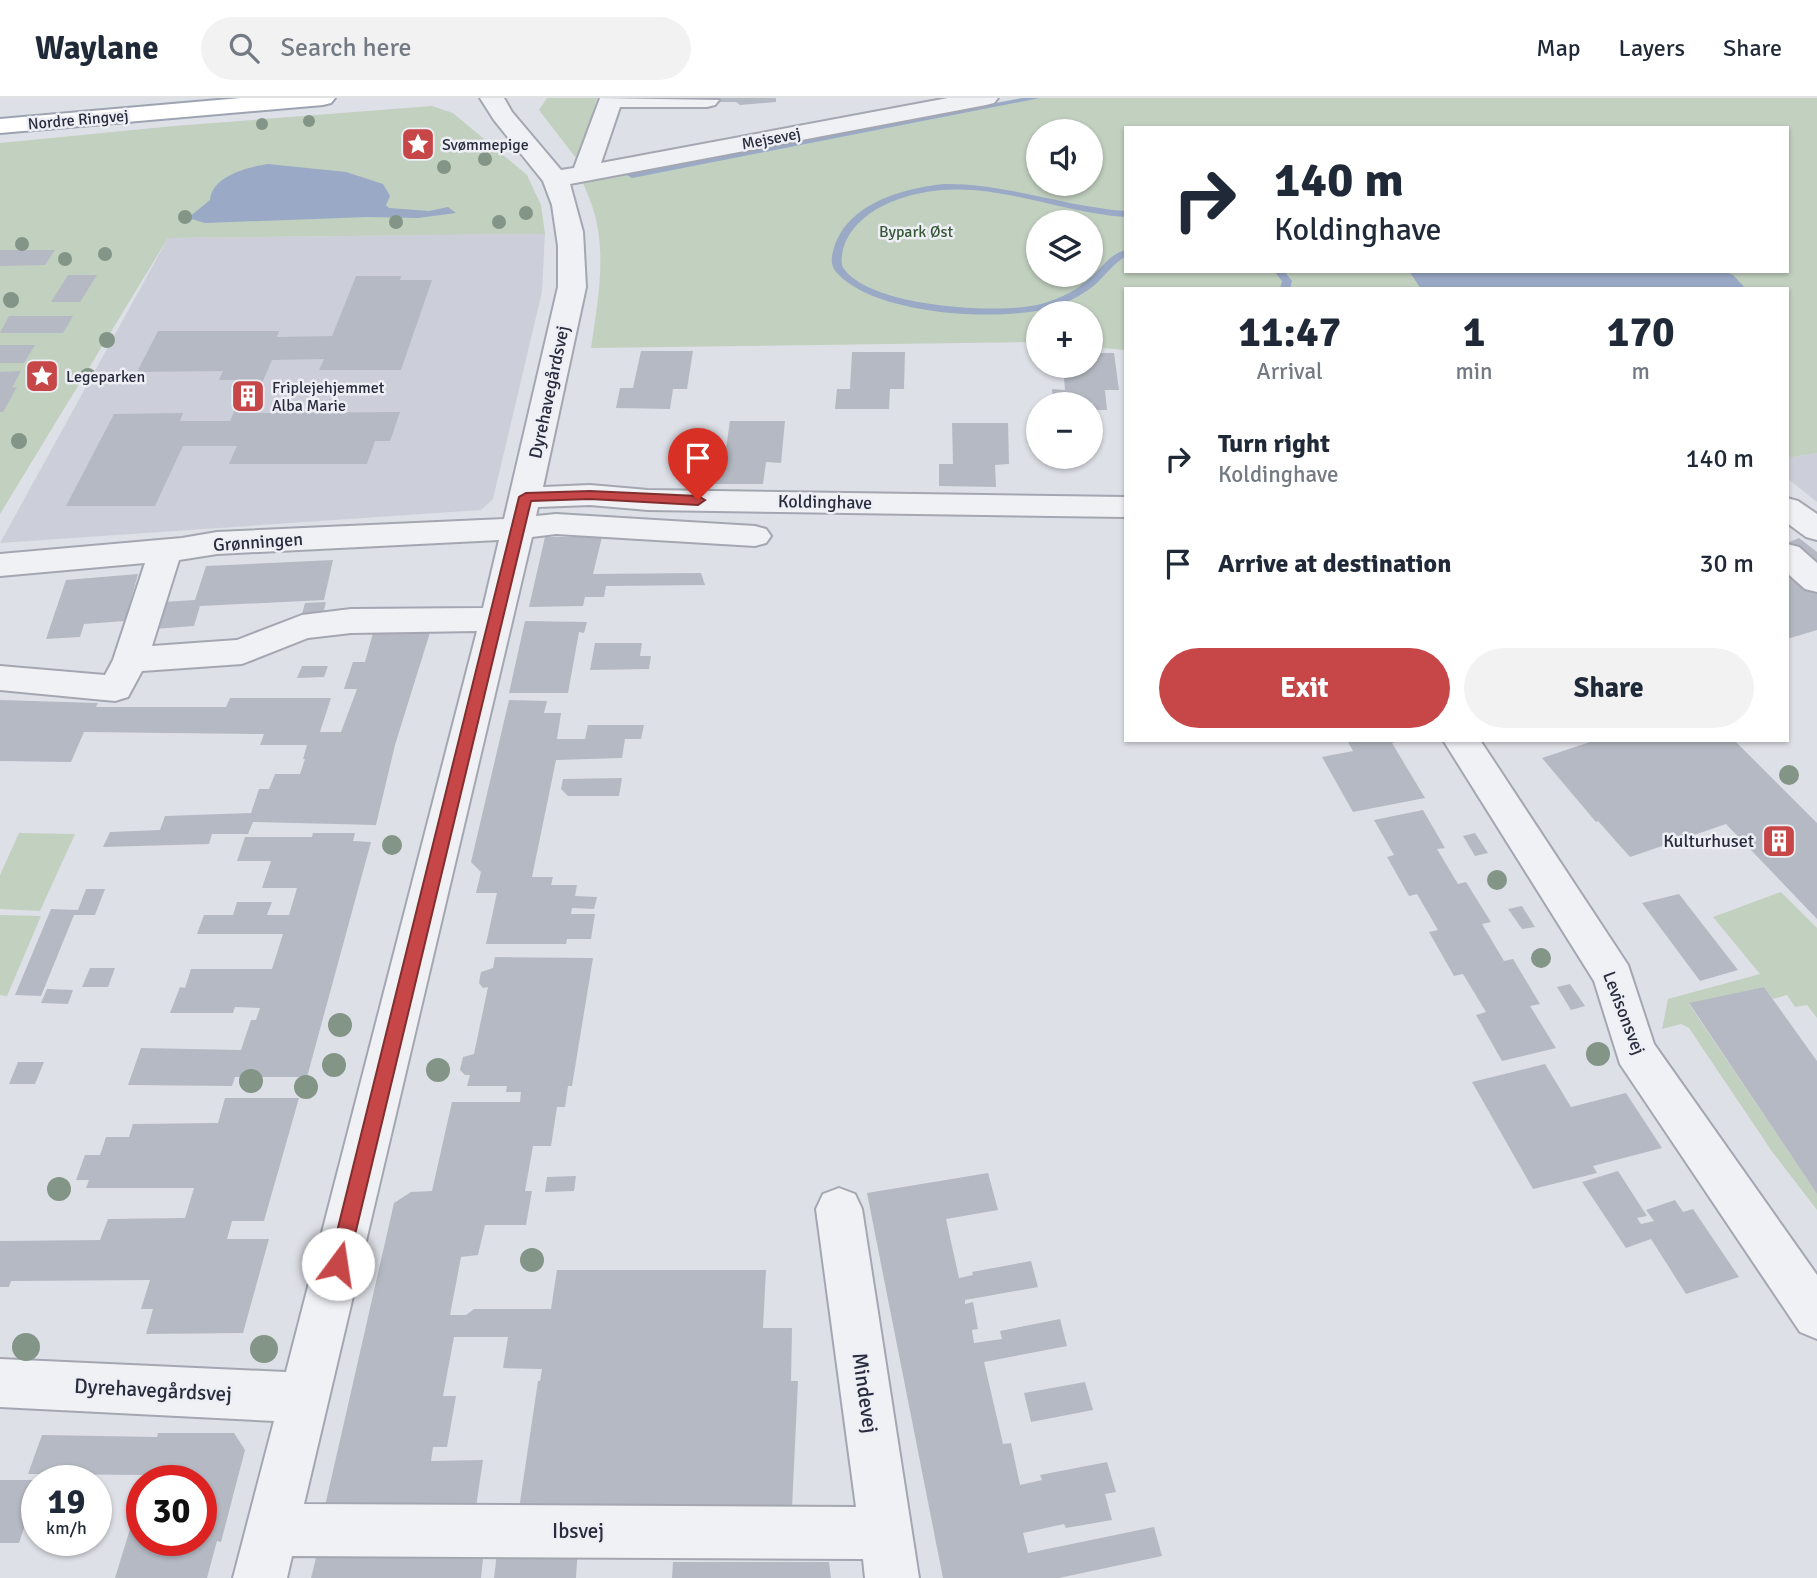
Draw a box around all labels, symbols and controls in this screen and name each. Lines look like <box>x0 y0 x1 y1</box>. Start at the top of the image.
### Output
search box <box>201 17 691 80</box>
text: Waylane <box>35 28 159 69</box>
icon: search <box>225 29 263 67</box>
text: Search here <box>281 32 412 64</box>
text: Map <box>1536 33 1581 63</box>
text: Layers <box>1619 33 1685 63</box>
text: Share <box>1723 33 1782 63</box>
street label: Nordre Ringvej <box>27 106 129 134</box>
map controls <box>1026 119 1103 469</box>
button: sound <box>1026 119 1103 196</box>
street label: Mejsevej <box>740 123 802 154</box>
place icon: Svømmepige <box>399 125 437 163</box>
place label: Svømmepige <box>442 135 529 155</box>
text: 140 m <box>1274 150 1404 210</box>
icon: right <box>1159 154 1250 245</box>
button: layers <box>1026 210 1103 287</box>
text: Koldinghave <box>1274 210 1442 249</box>
park label: Bypark Øst <box>879 222 953 242</box>
button: + <box>1026 301 1103 378</box>
text: 11:47 <box>1238 307 1341 358</box>
text: 1 <box>1463 307 1485 358</box>
text: 170 <box>1607 307 1675 358</box>
street label: Dyrehavegårdsvej <box>524 323 574 461</box>
place icon: Legeparken <box>23 357 61 395</box>
text: Arrival <box>1257 357 1323 386</box>
text: min <box>1455 357 1493 386</box>
text: m <box>1632 357 1650 386</box>
place label: Legeparken <box>66 367 145 387</box>
building icon: Friplejehjemmet Alba Marie <box>229 377 267 415</box>
place label: Friplejehjemmet Alba Marie <box>272 378 385 416</box>
button: − <box>1026 392 1103 469</box>
pin <box>668 428 728 500</box>
text: Turn right <box>1218 428 1330 460</box>
icon: arrive <box>679 439 717 477</box>
icon: right <box>1159 440 1197 478</box>
text: 140 m <box>1685 443 1754 475</box>
text: Koldinghave <box>1218 460 1338 489</box>
street label: Koldinghave <box>778 490 872 514</box>
street label: Grønningen <box>212 528 304 556</box>
icon: arrive <box>1159 545 1197 583</box>
text: Arrive at destination <box>1218 548 1451 580</box>
text: 30 m <box>1699 548 1754 580</box>
button: Exit <box>1159 648 1450 728</box>
button: Share <box>1464 648 1754 728</box>
building icon: Kulturhuset <box>1760 822 1798 860</box>
place label: Kulturhuset <box>1663 830 1754 852</box>
street label: Levisonsvej <box>1598 968 1650 1058</box>
position arrow <box>301 1227 375 1301</box>
street label: Mindevej <box>846 1351 884 1435</box>
street label: Dyrehavegårdsvej <box>73 1373 233 1407</box>
speed limit sign: 30 <box>126 1465 217 1556</box>
text: 19 <box>48 1480 85 1523</box>
text: km/h <box>46 1517 87 1539</box>
street label: Ibsvej <box>552 1518 604 1544</box>

